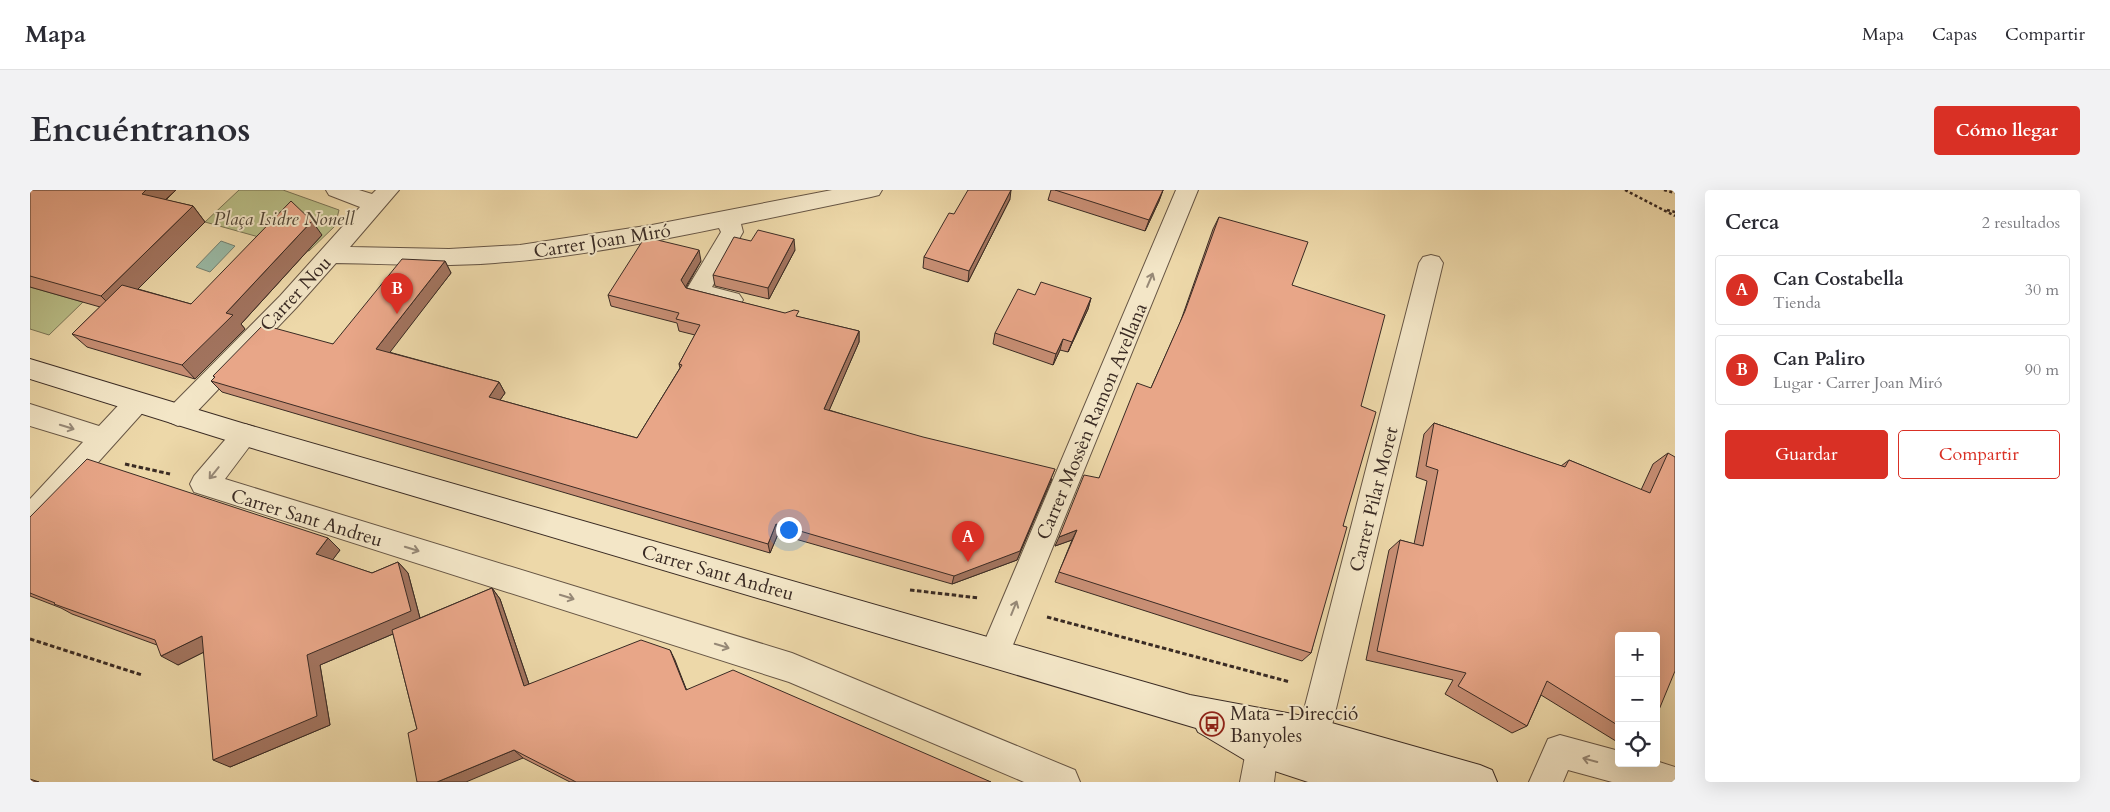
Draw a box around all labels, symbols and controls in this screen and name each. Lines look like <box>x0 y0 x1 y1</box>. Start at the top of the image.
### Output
text: Mapa <box>25 18 86 51</box>
text: Mapa <box>1862 22 1904 47</box>
text: Capas <box>1932 22 1977 47</box>
text: Compartir <box>2005 22 2085 47</box>
text: Encuéntranos <box>30 106 251 154</box>
button: Cómo llegar <box>1934 106 2080 155</box>
park label: Plaça Isidre Nonell <box>213 206 355 232</box>
text: Cerca <box>1725 208 1779 237</box>
text: 2 resultados <box>1982 212 2060 234</box>
street label: Carrer Joan Miró <box>532 217 673 265</box>
street label: Carrer Nou <box>254 250 337 337</box>
text: Can Costabella <box>1773 266 1904 292</box>
pin: B <box>381 273 413 314</box>
one-way arrow <box>1146 273 1155 288</box>
text: A <box>1736 279 1748 301</box>
text: 30 m <box>2025 279 2059 301</box>
text: Tienda <box>1773 292 1821 314</box>
street label: Carrer Mossèn Ramon Avellana <box>1030 299 1154 544</box>
text: Can Paliro <box>1773 346 1865 372</box>
text: B <box>1736 359 1748 381</box>
text: 90 m <box>2025 359 2059 381</box>
text: Lugar · Carrer Joan Miró <box>1773 372 1942 394</box>
one-way arrow <box>58 422 74 432</box>
street label: Carrer Pilar Moret <box>1343 424 1405 575</box>
button: Guardar <box>1725 430 1888 479</box>
button: Compartir <box>1898 430 2060 479</box>
one-way arrow <box>209 466 220 479</box>
street label: Carrer Sant Andreu <box>228 483 386 553</box>
your location <box>776 517 802 543</box>
pin: A <box>952 521 984 562</box>
street label: Carrer Sant Andreu <box>639 539 797 607</box>
one-way arrow <box>404 545 419 554</box>
one-way arrow <box>559 593 575 603</box>
one-way arrow <box>1010 601 1020 616</box>
map controls <box>1615 632 1660 767</box>
button: + <box>1615 632 1660 677</box>
one-way arrow <box>714 641 730 651</box>
button: − <box>1615 677 1660 722</box>
place label: Mata - Direcció Banyoles <box>1230 701 1358 749</box>
bus stop icon: Mata - Direcció Banyoles <box>1199 711 1225 737</box>
button: locate <box>1615 722 1660 767</box>
one-way arrow <box>1583 754 1599 764</box>

